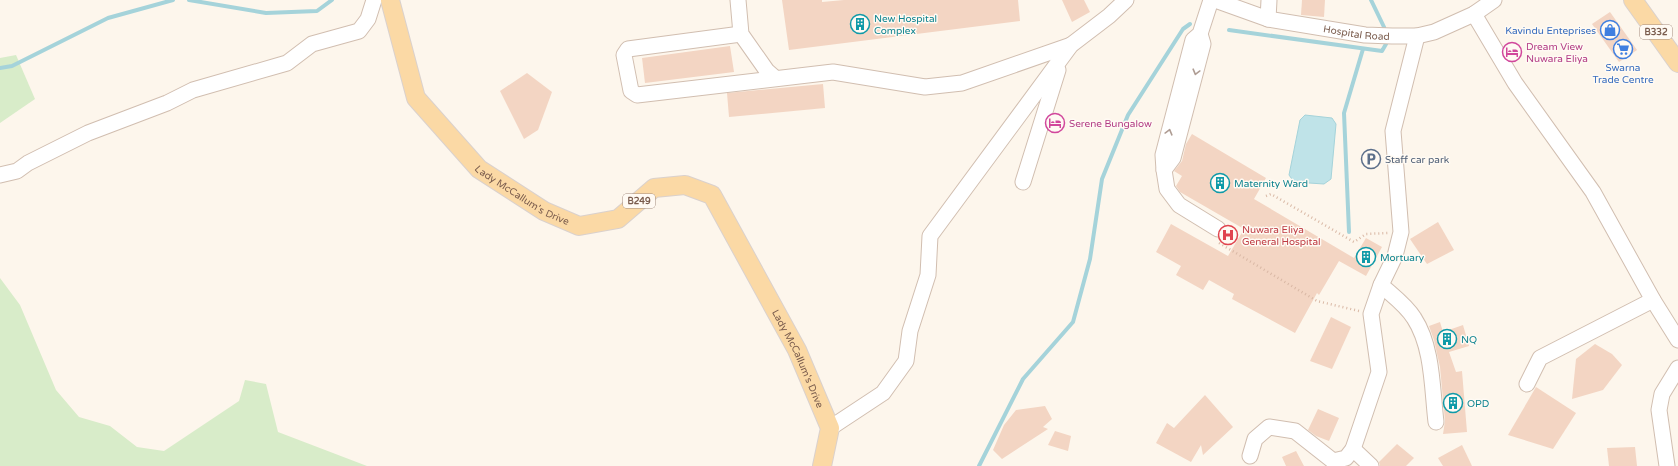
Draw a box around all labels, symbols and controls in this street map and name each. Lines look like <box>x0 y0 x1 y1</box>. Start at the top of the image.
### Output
building icon: New Hospital Complex <box>849 13 871 35</box>
place label: New Hospital Complex <box>874 13 937 37</box>
shop icon: Kavindu Enteprises <box>1599 19 1621 41</box>
street label: Hospital Road <box>1322 23 1390 43</box>
place label: Kavindu Enteprises <box>1505 25 1596 37</box>
road number: B332 <box>1640 25 1672 39</box>
supermarket icon: Swarna Trade Centre <box>1612 38 1634 60</box>
hotel icon: Dream View Nuwara Eliya <box>1501 41 1523 63</box>
place label: Dream View Nuwara Eliya <box>1526 41 1588 65</box>
place label: Swarna Trade Centre <box>1592 62 1654 86</box>
one-way arrow <box>1192 68 1201 75</box>
hotel icon: Serene Bungalow <box>1044 112 1066 134</box>
place label: Serene Bungalow <box>1069 118 1152 130</box>
one-way arrow <box>1164 129 1172 136</box>
parking icon: Staff car park <box>1360 148 1382 170</box>
place label: Staff car park <box>1385 154 1450 166</box>
street label: Lady McCallum's Drive <box>472 163 571 228</box>
building icon: Maternity Ward <box>1209 172 1231 194</box>
place label: Maternity Ward <box>1234 178 1308 190</box>
road number: B249 <box>623 194 655 208</box>
hospital icon: Nuwara Eliya General Hospital <box>1217 224 1239 246</box>
place label: Nuwara Eliya General Hospital <box>1242 224 1321 248</box>
building icon: Mortuary <box>1355 246 1377 268</box>
place label: Mortuary <box>1380 252 1425 264</box>
street label: Lady McCallum's Drive <box>769 308 826 410</box>
building icon: NQ <box>1436 328 1458 350</box>
place label: NQ <box>1461 334 1477 346</box>
building icon: OPD <box>1442 392 1464 414</box>
place label: OPD <box>1467 398 1489 410</box>

